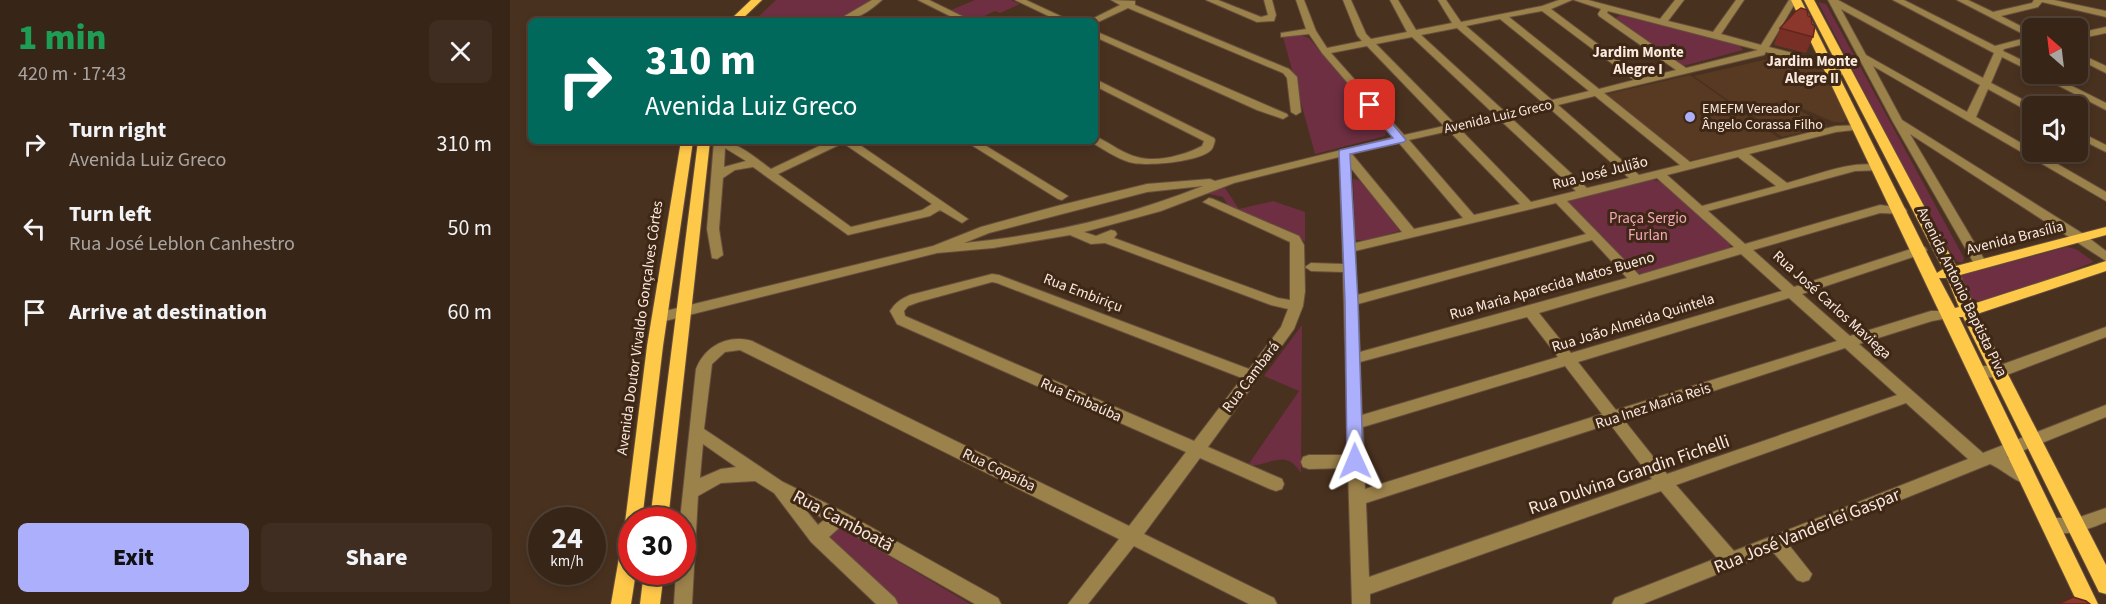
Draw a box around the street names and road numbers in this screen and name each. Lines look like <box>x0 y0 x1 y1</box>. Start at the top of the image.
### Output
street label: Avenida Luiz Greco <box>1442 95 1554 139</box>
street label: Rua José Julião <box>1550 151 1650 195</box>
street label: Avenida Doutor Vivaldo Gonçalves Côrtes <box>612 199 668 457</box>
street label: Avenida Antonio Baptista Piva <box>1912 204 2012 380</box>
street label: Avenida Brasília <box>1964 216 2066 260</box>
street label: Rua José Carlos Maviega <box>1768 246 1896 364</box>
street label: Rua Maria Aparecida Matos Bueno <box>1447 247 1657 325</box>
street label: Rua Embiriçu <box>1040 268 1126 318</box>
street label: Rua João Almeida Quintela <box>1549 288 1717 358</box>
street label: Rua Cambará <box>1217 337 1285 417</box>
street label: Rua Embaúba <box>1037 373 1125 427</box>
street label: Rua Inez Maria Reis <box>1593 377 1713 435</box>
street label: Rua Dulvina Grandin Fichelli <box>1525 429 1733 521</box>
street label: Rua Copaíba <box>959 443 1039 497</box>
street label: Rua José Vanderlei Gaspar <box>1710 482 1904 580</box>
street label: Rua Camboatã <box>789 484 897 558</box>

